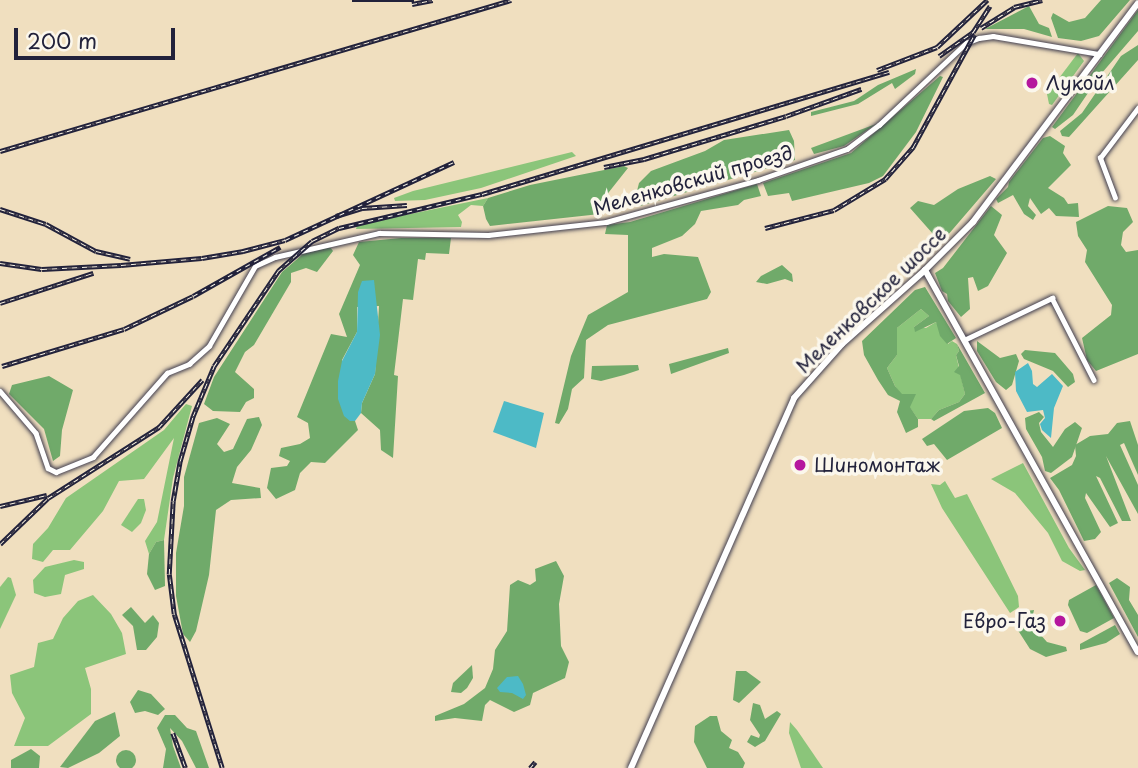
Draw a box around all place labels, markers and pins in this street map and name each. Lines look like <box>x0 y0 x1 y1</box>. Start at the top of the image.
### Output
place label: Лукойл <box>1046 72 1114 94</box>
marker: Лукойл <box>1024 75 1040 91</box>
place label: Шиномонтаж <box>814 454 940 476</box>
marker: Шиномонтаж <box>792 457 808 473</box>
place label: Евро-Газ <box>963 610 1046 632</box>
marker: Евро-Газ <box>1052 613 1068 629</box>

